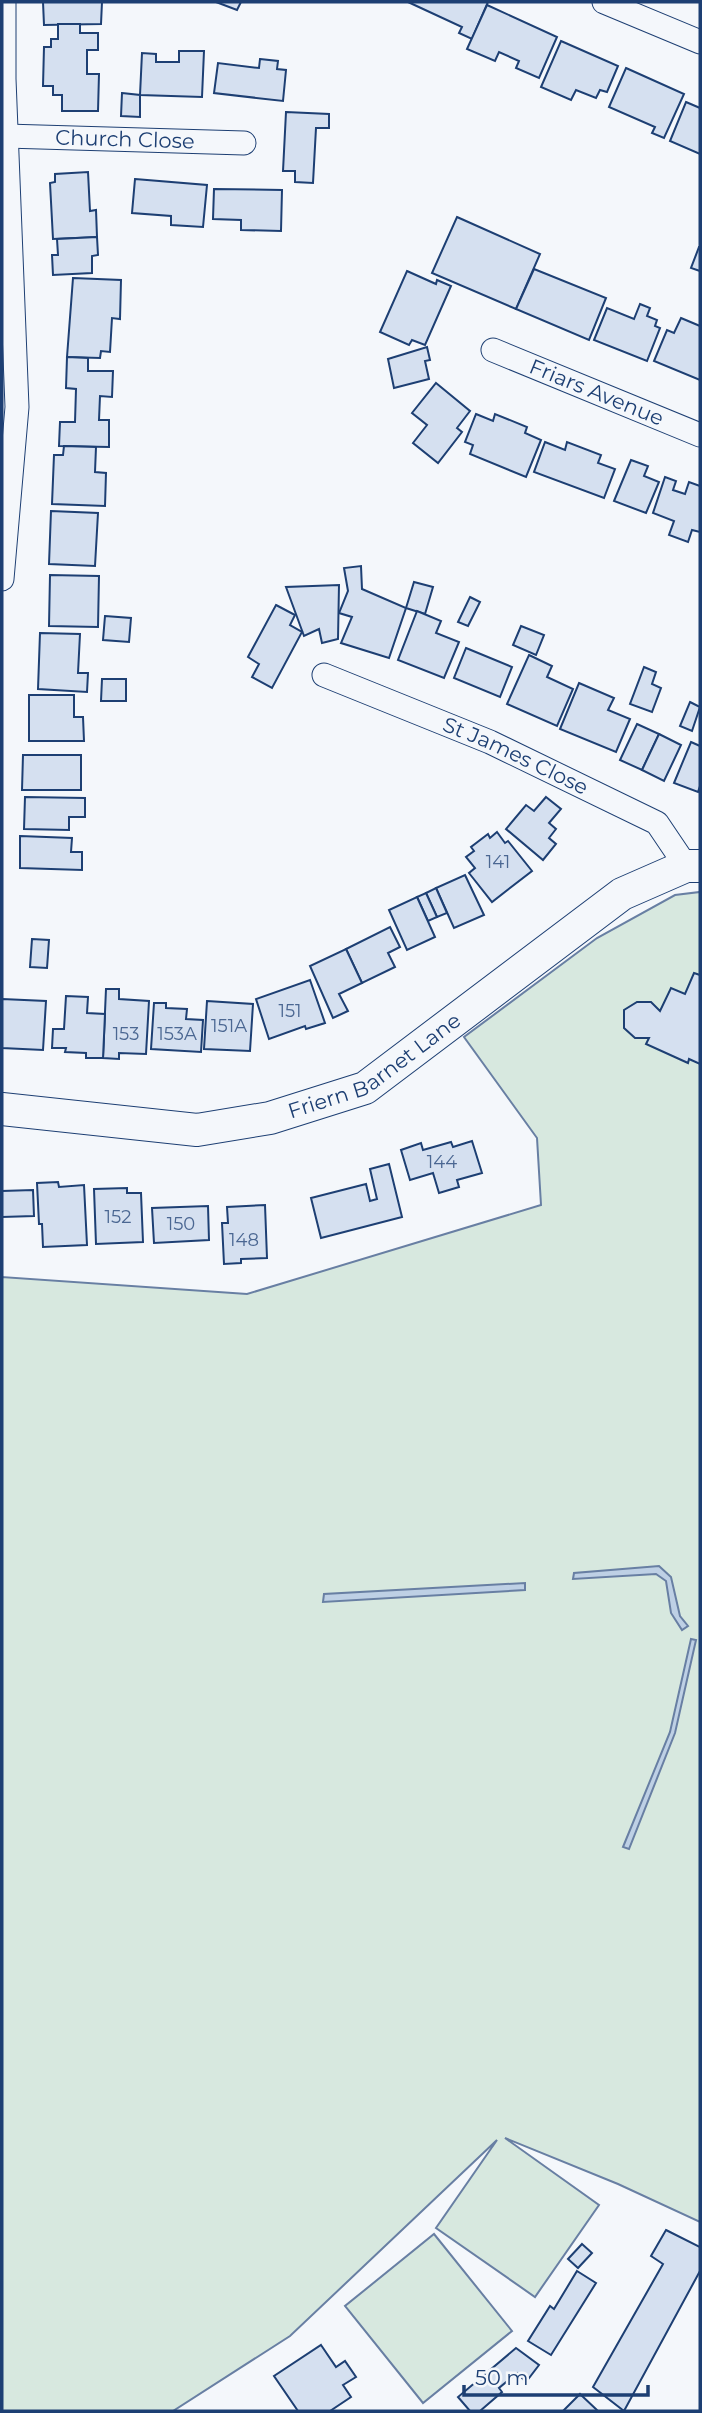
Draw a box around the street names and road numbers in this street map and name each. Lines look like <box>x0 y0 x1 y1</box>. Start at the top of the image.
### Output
street label: Church Close <box>55 124 195 154</box>
street label: Friars Avenue <box>526 353 668 431</box>
street label: St James Close <box>439 711 593 800</box>
street label: Friern Barnet Lane <box>285 1007 465 1124</box>

